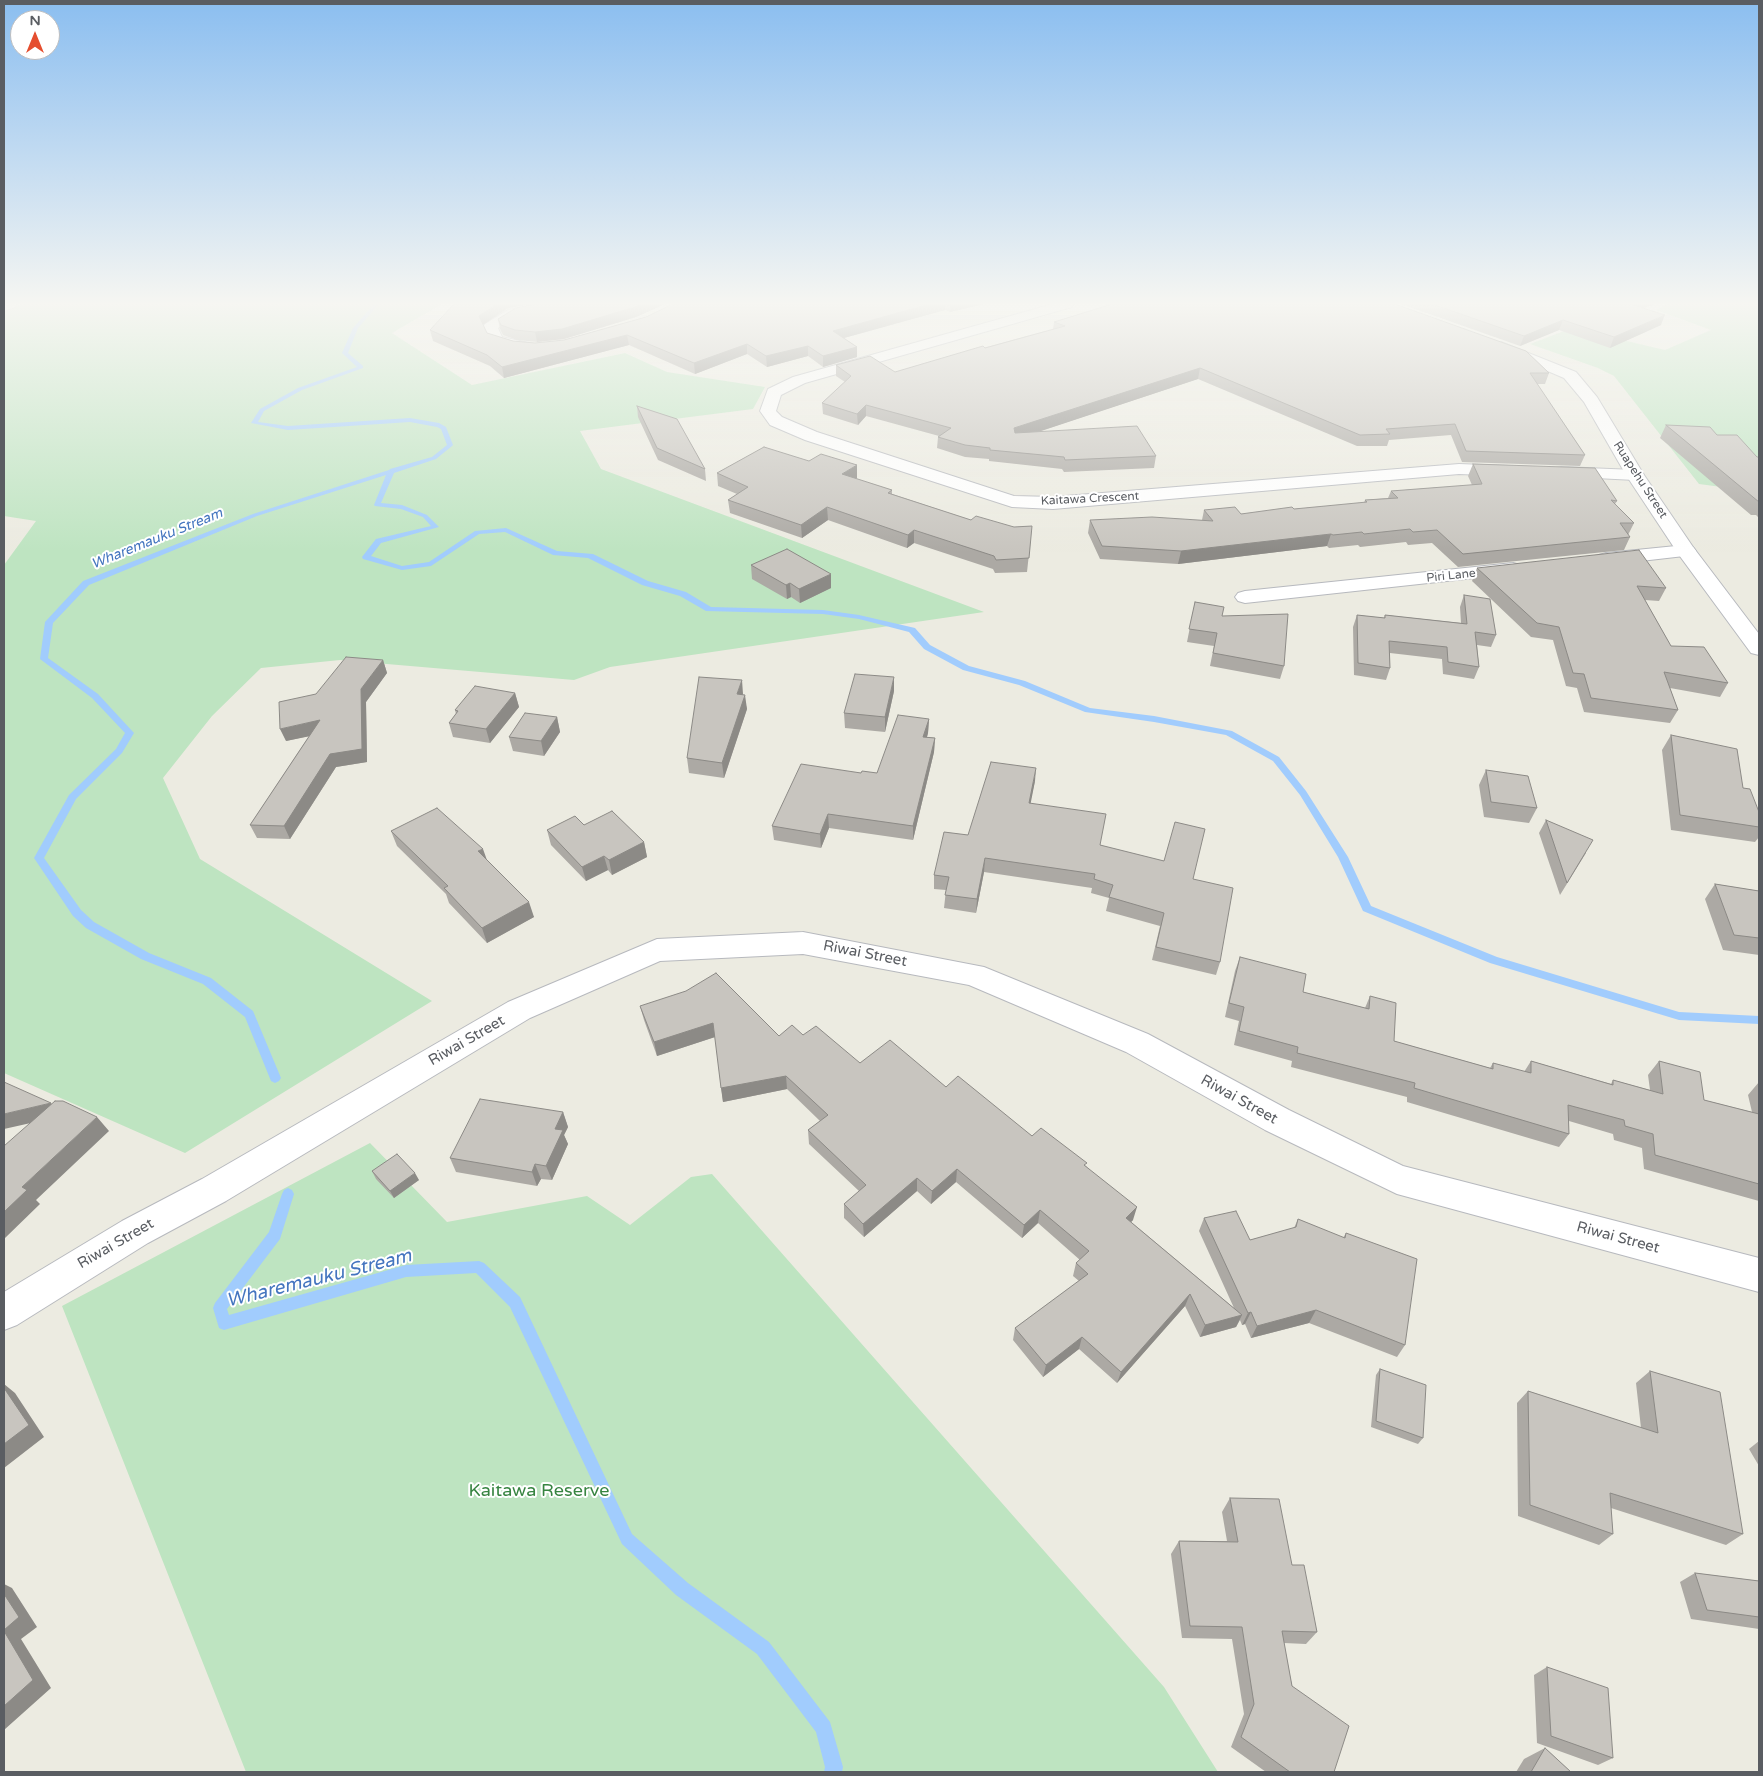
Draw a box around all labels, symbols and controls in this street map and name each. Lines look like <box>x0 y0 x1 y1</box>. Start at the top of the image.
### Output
north arrow <box>10 10 60 60</box>
text: N <box>29 12 41 29</box>
street label: Ruapehu Street <box>1610 439 1670 521</box>
street label: Kaitawa Crescent <box>1040 489 1140 509</box>
water label: Wharemauku Stream <box>89 505 225 573</box>
street label: Piri Lane <box>1426 566 1476 586</box>
street label: Riwai Street <box>821 937 909 971</box>
street label: Riwai Street <box>426 1012 508 1070</box>
street label: Riwai Street <box>1197 1071 1281 1129</box>
street label: Riwai Street <box>75 1215 157 1273</box>
street label: Riwai Street <box>1575 1218 1661 1258</box>
water label: Wharemauku Stream <box>224 1245 414 1313</box>
park label: Kaitawa Reserve <box>469 1480 609 1502</box>

